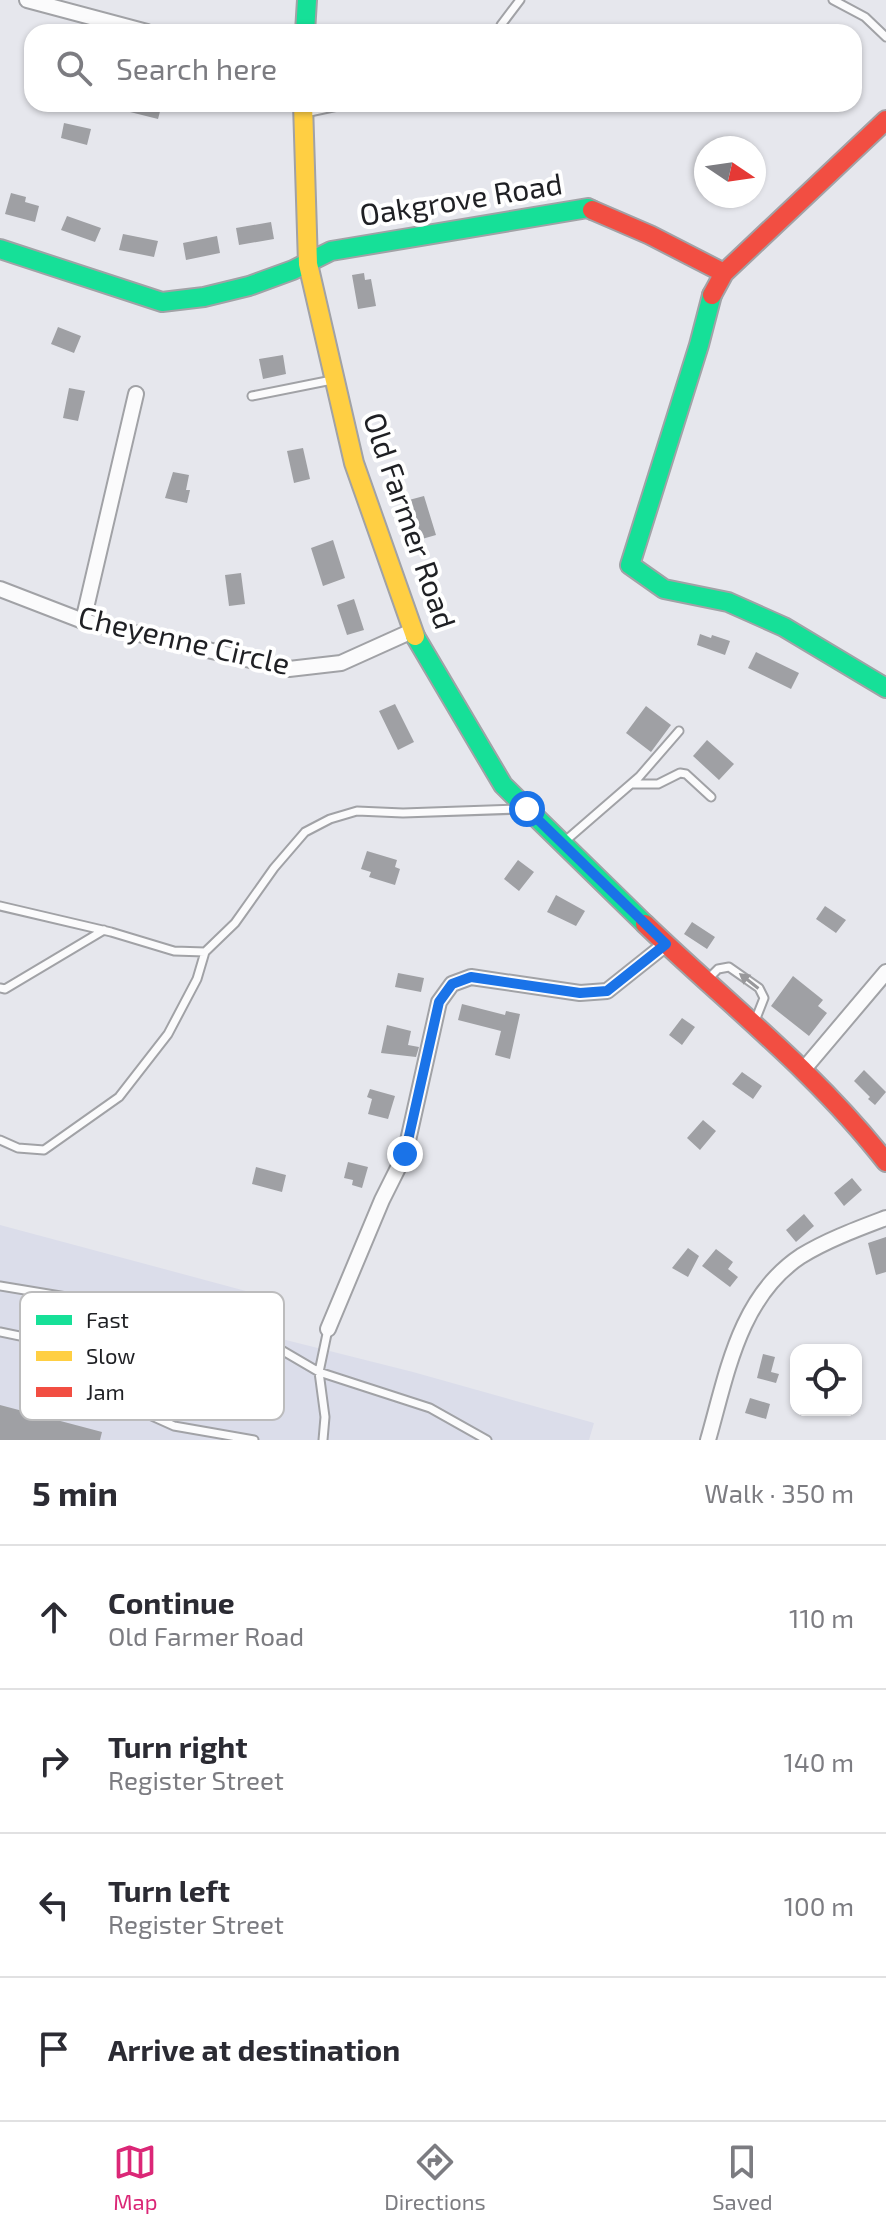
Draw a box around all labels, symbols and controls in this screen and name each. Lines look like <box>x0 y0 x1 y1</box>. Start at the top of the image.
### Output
search box <box>24 24 862 112</box>
icon: search <box>52 46 96 90</box>
text: Search here <box>116 50 277 86</box>
north arrow <box>694 136 766 208</box>
street label: Oakgrove Road <box>357 164 565 232</box>
street label: Old Farmer Road <box>357 407 465 633</box>
street label: Cheyenne Circle <box>75 597 294 681</box>
route start <box>509 791 545 827</box>
one-way arrow <box>739 973 759 989</box>
route end <box>387 1136 423 1172</box>
legend <box>20 1292 284 1420</box>
text: Fast <box>86 1306 129 1332</box>
text: Slow <box>86 1342 135 1368</box>
map controls <box>790 1344 862 1416</box>
button: locate <box>790 1344 862 1416</box>
text: Jam <box>86 1378 125 1404</box>
text: 5 min <box>32 1472 118 1513</box>
text: Walk · 350 m <box>704 1477 854 1508</box>
text: Continue <box>108 1584 235 1620</box>
icon: ahead <box>32 1595 76 1639</box>
text: 110 m <box>789 1602 854 1633</box>
text: Old Farmer Road <box>108 1620 304 1651</box>
text: Turn right <box>108 1728 248 1764</box>
icon: right <box>32 1739 76 1783</box>
text: 140 m <box>783 1746 854 1777</box>
text: Register Street <box>108 1764 284 1795</box>
text: Turn left <box>108 1872 230 1908</box>
icon: left <box>32 1883 76 1927</box>
text: 100 m <box>784 1890 854 1921</box>
text: Register Street <box>108 1908 284 1939</box>
icon: arrive <box>32 2027 76 2071</box>
text: Arrive at destination <box>108 2031 400 2067</box>
tab: Map <box>113 2140 157 2214</box>
tab: Directions <box>384 2140 486 2214</box>
tab: Saved <box>712 2140 773 2214</box>

